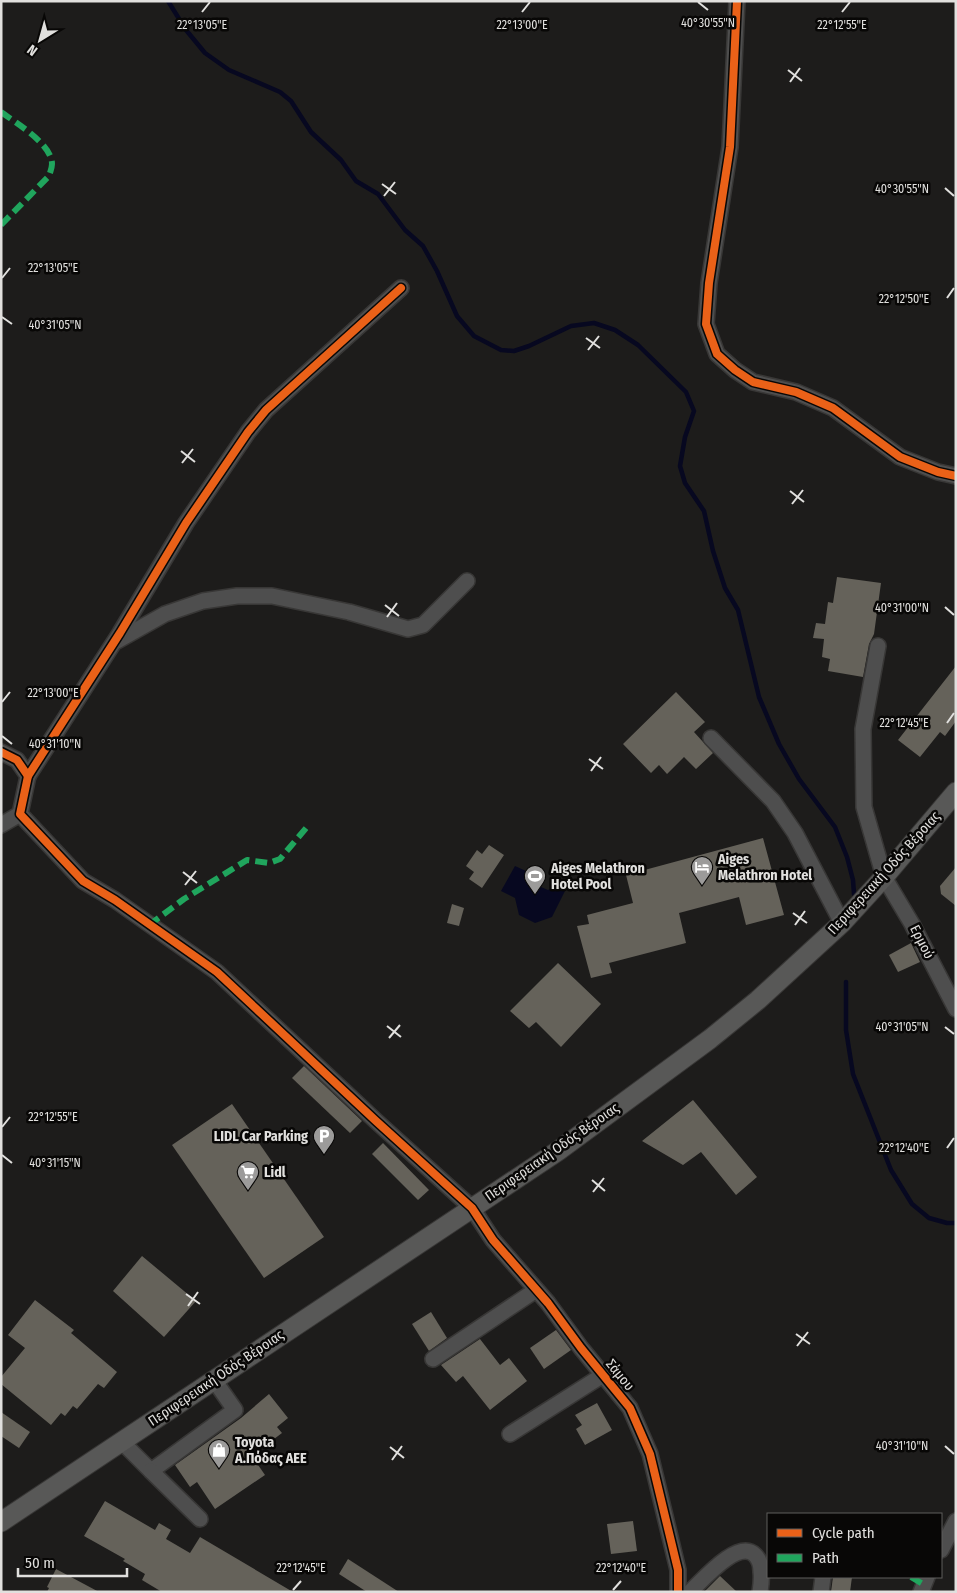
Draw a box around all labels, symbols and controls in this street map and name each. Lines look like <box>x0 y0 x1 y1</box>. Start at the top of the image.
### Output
north arrow <box>15 15 65 65</box>
text: 40°30'55"N <box>681 16 735 30</box>
text: 22°13'05"E <box>177 18 227 32</box>
text: 22°13'00"E <box>496 18 548 32</box>
text: 22°12'55"E <box>817 18 867 32</box>
text: N <box>24 41 41 59</box>
text: 40°30'55"N <box>875 182 929 196</box>
text: 22°13'05"E <box>28 261 78 275</box>
text: 22°12'50"E <box>879 292 930 306</box>
text: 40°31'05"N <box>28 318 82 332</box>
text: 40°31'00"N <box>875 601 929 615</box>
text: 22°13'00"E <box>27 686 79 700</box>
text: 22°12'45"E <box>879 716 929 730</box>
text: 40°31'10"N <box>29 737 81 751</box>
street label: Περιφερειακή Οδός Βέροιας <box>824 808 944 938</box>
place label: Aiges Melathron Hotel <box>717 851 812 884</box>
hotel icon: Aiges Melathron Hotel <box>690 855 714 886</box>
place label: Aiges Melathron Hotel Pool <box>550 860 645 893</box>
sports icon: Aiges Melathron Hotel Pool <box>523 864 547 895</box>
street label: Ερμού <box>906 922 938 962</box>
text: 40°31'05"N <box>875 1020 929 1034</box>
street label: Περιφερειακή Οδός Βέροιας <box>482 1099 622 1205</box>
text: 22°12'55"E <box>28 1110 78 1124</box>
parking icon: LIDL Car Parking <box>312 1124 336 1155</box>
place label: LIDL Car Parking <box>214 1128 308 1145</box>
text: 22°12'40"E <box>879 1141 929 1155</box>
text: 40°31'15"N <box>29 1156 81 1170</box>
supermarket icon: Lidl <box>236 1160 260 1191</box>
place label: Lidl <box>264 1164 286 1181</box>
street label: Περιφερειακή Οδός Βέροιας <box>145 1326 287 1430</box>
street label: Σάμου <box>602 1356 638 1394</box>
place label: Toyota Α.Πόδας ΑΕΕ <box>234 1434 307 1467</box>
shop icon: Toyota Α.Πόδας ΑΕΕ <box>207 1438 231 1469</box>
text: 40°31'10"N <box>876 1439 928 1453</box>
legend <box>767 1513 942 1578</box>
text: Cycle path <box>812 1524 875 1542</box>
scale bar <box>18 1546 126 1578</box>
text: Path <box>812 1549 839 1567</box>
text: 50 m <box>25 1554 55 1572</box>
text: 22°12'45"E <box>276 1561 326 1575</box>
text: 22°12'40"E <box>596 1561 646 1575</box>

